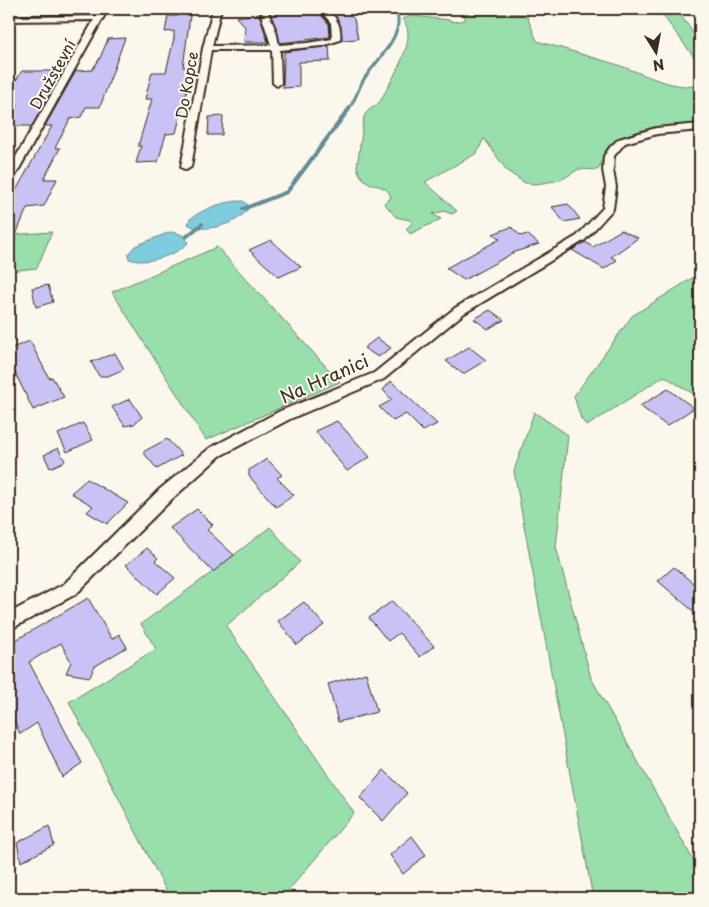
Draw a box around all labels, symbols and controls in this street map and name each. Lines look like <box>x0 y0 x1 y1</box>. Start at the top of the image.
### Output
north arrow <box>632 28 682 78</box>
street label: Družstevní <box>23 34 81 113</box>
street label: Do Kopce <box>169 49 203 121</box>
text: N <box>651 54 666 77</box>
street label: Na Hranici <box>275 346 373 410</box>

